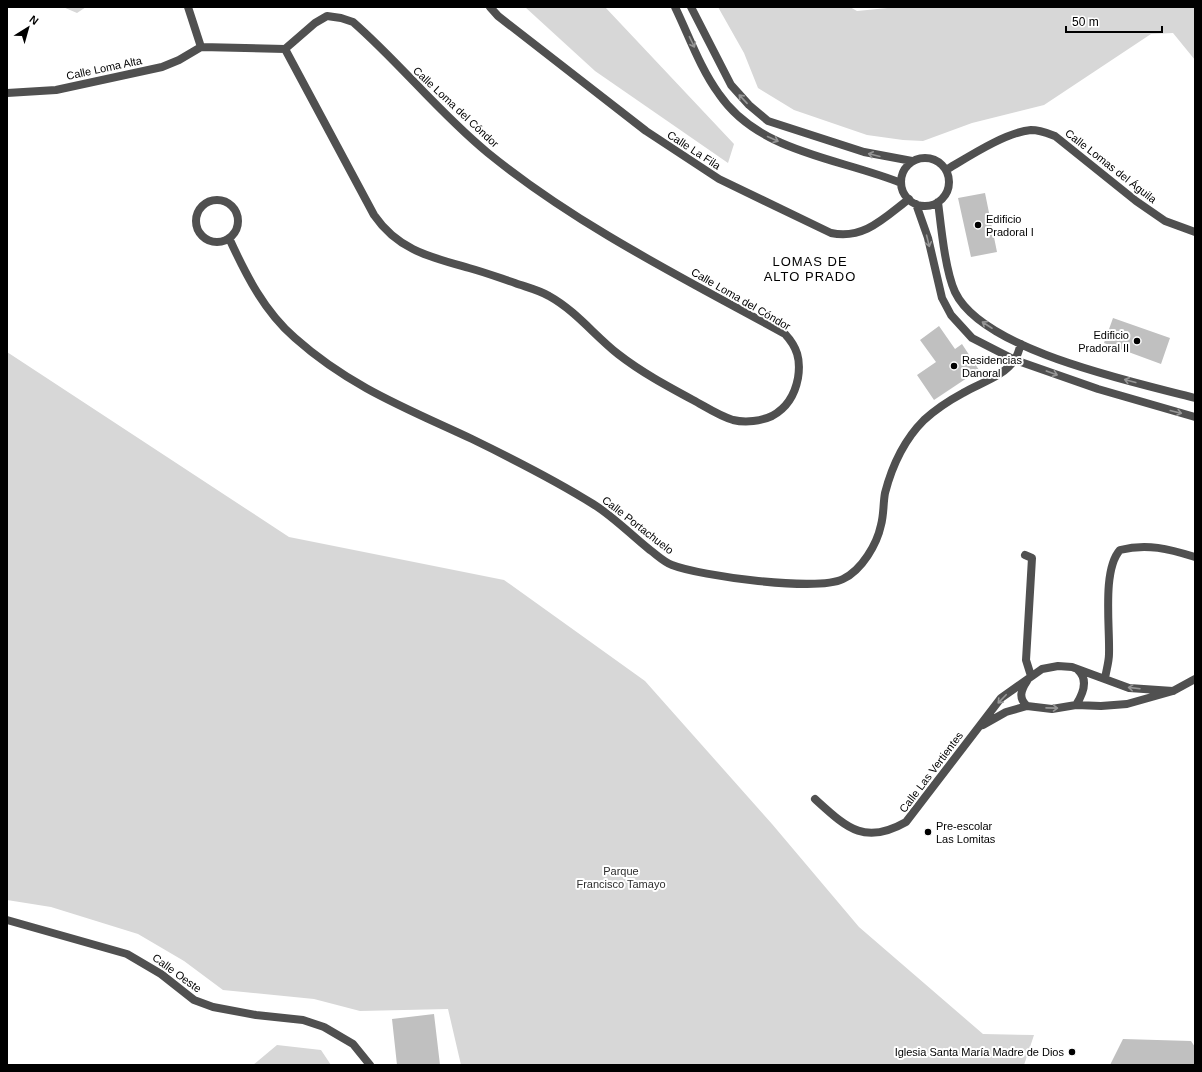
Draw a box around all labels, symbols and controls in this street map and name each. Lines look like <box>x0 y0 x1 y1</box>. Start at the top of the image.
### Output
north arrow <box>8 8 48 48</box>
scale bar <box>1066 8 1162 34</box>
text: N <box>27 13 41 27</box>
text: 50 m <box>1072 15 1099 29</box>
one-way arrow <box>689 36 696 48</box>
street label: Calle Loma Alta <box>65 54 144 82</box>
street label: Calle Loma del Cóndor <box>411 64 501 150</box>
one-way arrow <box>738 94 748 104</box>
street label: Calle Lomas del Águila <box>1063 127 1160 206</box>
street label: Calle La Fila <box>665 128 724 172</box>
one-way arrow <box>767 136 779 143</box>
one-way arrow <box>868 150 881 158</box>
place label: Edificio Pradoral I <box>986 213 1034 238</box>
marker: Edificio Pradoral I <box>973 220 983 230</box>
one-way arrow <box>925 234 932 247</box>
district label: LOMAS DE ALTO PRADO <box>764 254 856 284</box>
street label: Calle Loma del Cóndor <box>689 266 793 332</box>
one-way arrow <box>981 321 993 329</box>
place label: Edificio Pradoral II <box>1078 329 1129 354</box>
marker: Edificio Pradoral II <box>1132 336 1142 346</box>
place label: Residencias Danoral <box>962 354 1022 379</box>
marker: Residencias Danoral <box>949 361 959 371</box>
one-way arrow <box>1045 370 1058 377</box>
one-way arrow <box>1124 377 1137 384</box>
one-way arrow <box>1169 409 1182 416</box>
street label: Calle Portachuelo <box>600 494 676 556</box>
one-way arrow <box>1128 684 1141 692</box>
one-way arrow <box>997 694 1007 704</box>
one-way arrow <box>1045 704 1058 712</box>
street label: Calle Las Vertientes <box>897 729 966 815</box>
place label: Pre-escolar Las Lomitas <box>936 820 996 845</box>
marker: Pre-escolar Las Lomitas <box>923 827 933 837</box>
park label: Parque Francisco Tamayo <box>576 865 666 890</box>
street label: Calle Oeste <box>150 951 204 995</box>
place label: Iglesia Santa María Madre de Dios <box>895 1046 1064 1058</box>
marker: Iglesia Santa María Madre de Dios <box>1067 1047 1077 1057</box>

